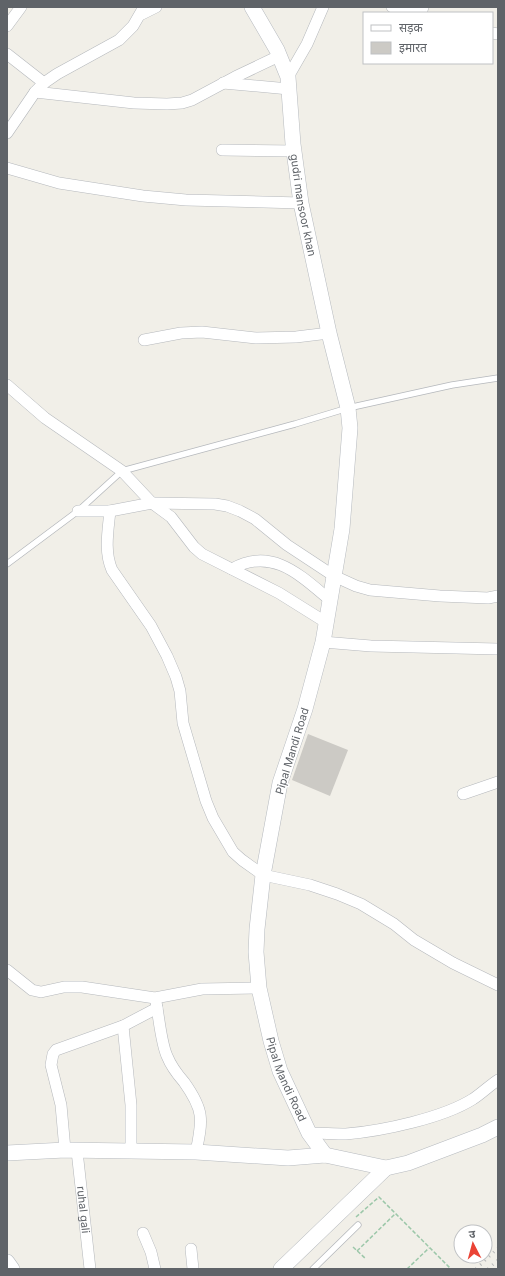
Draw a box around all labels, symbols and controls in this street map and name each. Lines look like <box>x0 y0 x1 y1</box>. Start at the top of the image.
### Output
legend <box>363 12 493 64</box>
text: सड़क <box>399 20 424 35</box>
text: इमारत <box>399 40 428 55</box>
street label: gudri mansoor khan <box>287 153 319 258</box>
street label: Pipal Mandi Road <box>272 706 312 796</box>
street label: Pipal Mandi Road <box>263 1036 310 1124</box>
street label: ruhal gali <box>74 1185 93 1234</box>
north arrow <box>453 1224 493 1264</box>
text: उ <box>468 1227 476 1241</box>

